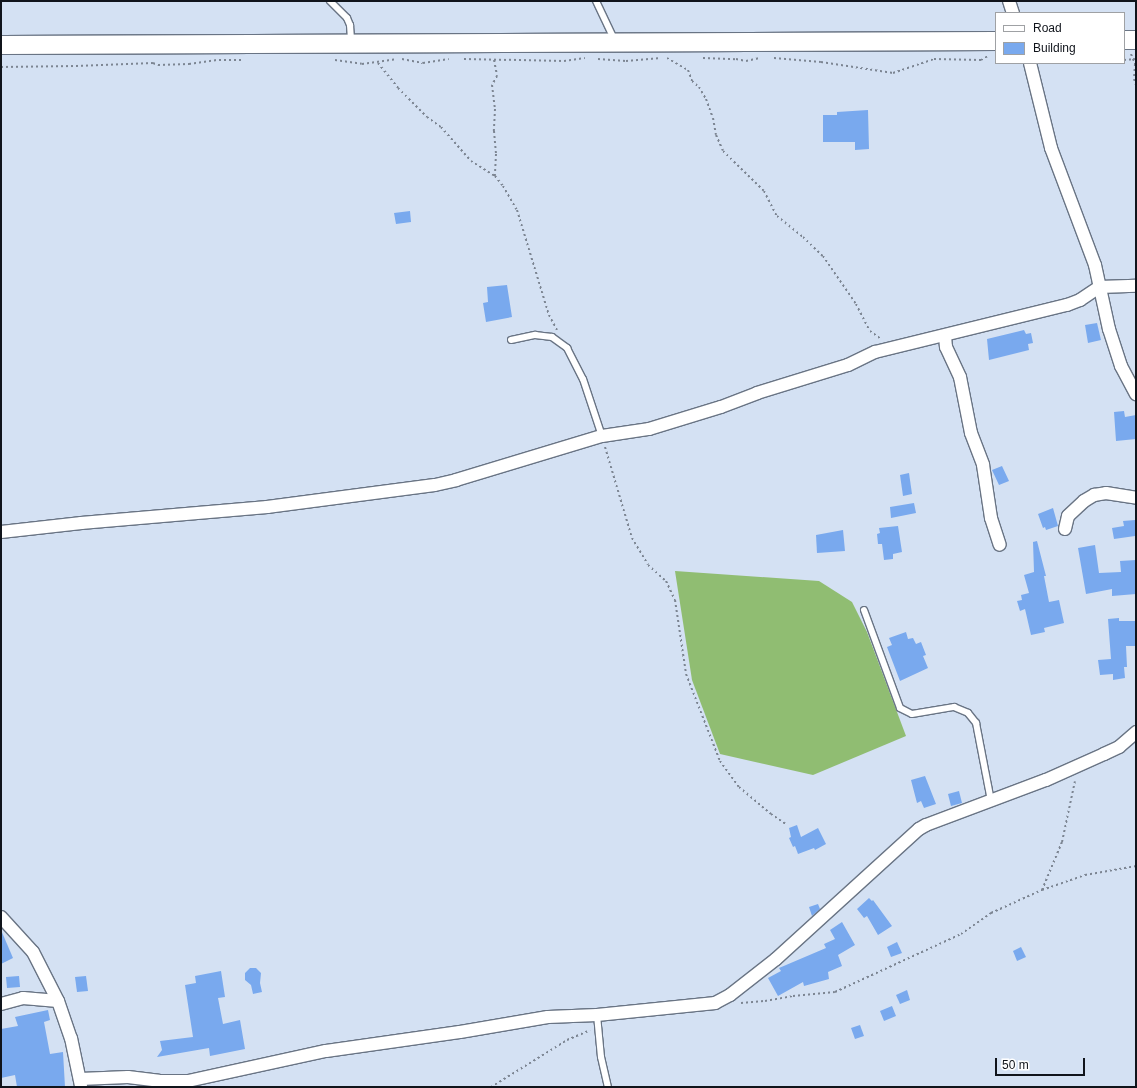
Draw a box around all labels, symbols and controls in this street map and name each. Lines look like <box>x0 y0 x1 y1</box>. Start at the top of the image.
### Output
legend <box>995 12 1125 64</box>
text: Road <box>1033 21 1062 35</box>
text: Building <box>1033 41 1076 55</box>
scale bar <box>997 1050 1087 1076</box>
text: 50 m <box>1002 1058 1029 1072</box>

